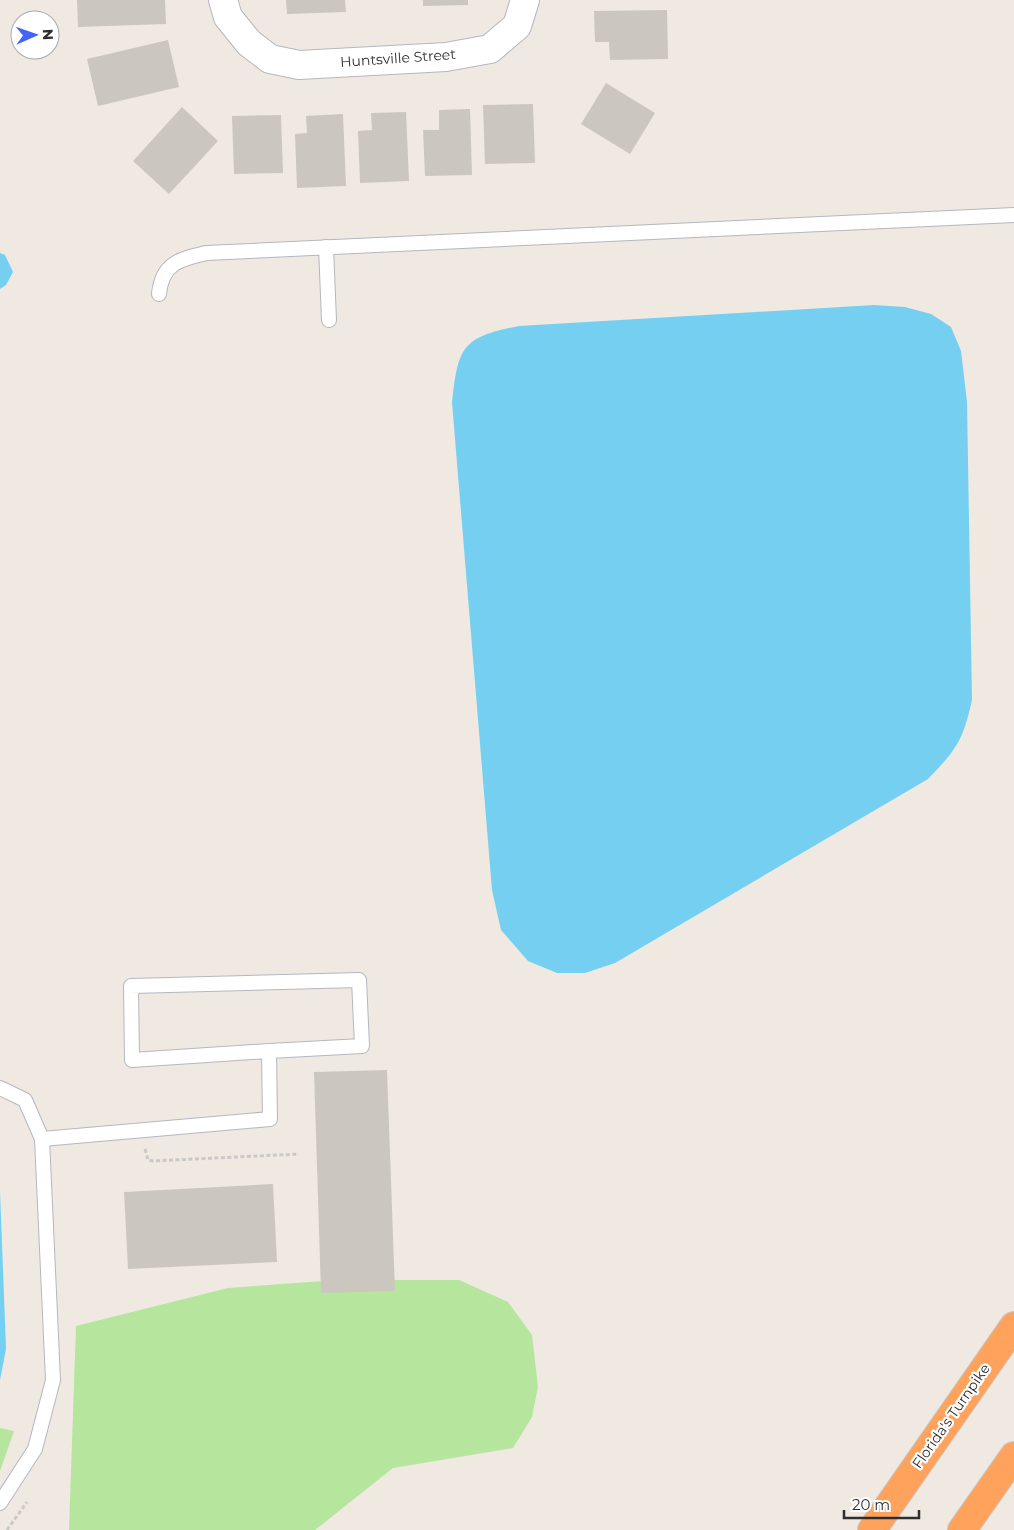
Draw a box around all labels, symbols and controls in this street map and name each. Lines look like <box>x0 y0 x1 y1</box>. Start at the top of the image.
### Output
north arrow <box>10 10 60 60</box>
text: N <box>39 29 57 41</box>
street label: Huntsville Street <box>340 45 457 71</box>
street label: Florida's Turnpike <box>908 1360 994 1472</box>
scale bar <box>844 1488 919 1520</box>
text: 20 m <box>852 1495 890 1514</box>

